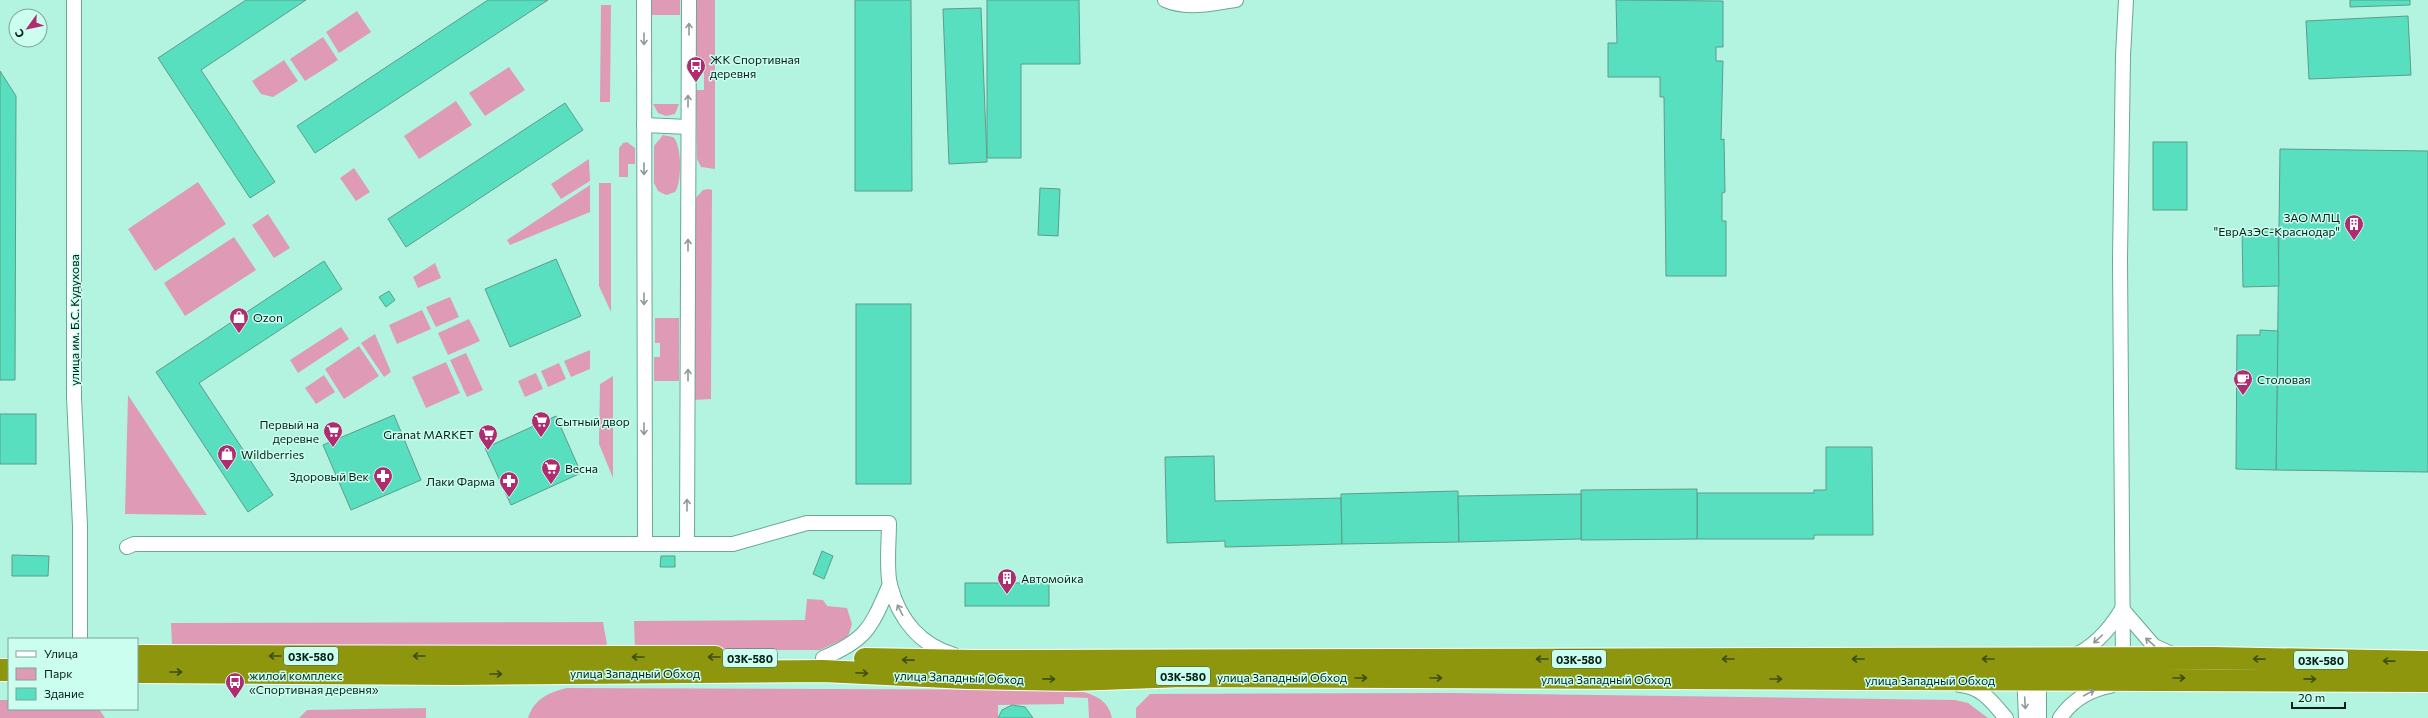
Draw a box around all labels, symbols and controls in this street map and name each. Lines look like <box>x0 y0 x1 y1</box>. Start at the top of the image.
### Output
north arrow <box>8 8 48 48</box>
one-way arrow <box>685 23 693 36</box>
text: С <box>11 27 27 40</box>
one-way arrow <box>640 32 648 45</box>
place label: ЖК Спортивная деревня <box>710 52 800 80</box>
bus stop icon: ЖК Спортивная деревня <box>685 55 707 83</box>
one-way arrow <box>684 95 692 108</box>
one-way arrow <box>640 162 648 175</box>
place label: ЗАО МЛЦ "ЕврАзЭС-Краснодар" <box>2214 210 2340 238</box>
building icon: ЗАО МЛЦ "ЕврАзЭС-Краснодар" <box>2343 213 2365 241</box>
one-way arrow <box>684 239 692 252</box>
street label: улица им. Б.С. Кудухова <box>67 254 81 386</box>
one-way arrow <box>640 292 648 305</box>
shop icon: Ozon <box>228 306 250 334</box>
place label: Ozon <box>253 310 283 324</box>
cafe icon: Столовая <box>2232 368 2254 396</box>
one-way arrow <box>684 369 692 382</box>
place label: Столовая <box>2257 372 2311 386</box>
supermarket icon: Сытный двор <box>530 410 552 438</box>
place label: Сытный двор <box>555 414 630 428</box>
place label: Первый на деревне <box>259 417 319 445</box>
supermarket icon: Первый на деревне <box>322 420 344 448</box>
one-way arrow <box>640 422 648 435</box>
supermarket icon: Granat MARKET <box>477 423 499 451</box>
place label: Granat MARKET <box>383 427 474 441</box>
shop icon: Wildberries <box>216 443 238 471</box>
place label: Wildberries <box>241 447 304 461</box>
supermarket icon: Весна <box>540 457 562 485</box>
place label: Весна <box>565 461 598 475</box>
pharmacy icon: Здоровый Век <box>372 465 394 493</box>
place label: Здоровый Век <box>289 469 370 483</box>
pharmacy icon: Лаки Фарма <box>498 470 520 498</box>
place label: Лаки Фарма <box>426 474 495 488</box>
one-way arrow <box>683 499 691 512</box>
building icon: Автомойка <box>996 567 1018 595</box>
place label: Автомойка <box>1021 571 1084 585</box>
one-way arrow <box>896 604 903 616</box>
one-way arrow <box>2093 634 2103 643</box>
one-way arrow <box>2145 637 2155 646</box>
legend <box>8 638 138 710</box>
text: Улица <box>44 646 78 660</box>
road number: 03К-580 <box>284 647 338 665</box>
road number: 03К-580 <box>723 649 777 667</box>
road number: 03К-580 <box>1552 650 1606 668</box>
road number: 03К-580 <box>2294 651 2348 669</box>
one-way arrow <box>269 652 282 660</box>
one-way arrow <box>413 652 426 660</box>
one-way arrow <box>632 653 645 661</box>
one-way arrow <box>708 653 721 661</box>
one-way arrow <box>1536 655 1549 663</box>
one-way arrow <box>1722 655 1735 663</box>
one-way arrow <box>1852 655 1865 663</box>
one-way arrow <box>1982 655 1995 663</box>
one-way arrow <box>2253 655 2266 663</box>
one-way arrow <box>902 656 915 663</box>
one-way arrow <box>2383 657 2396 665</box>
text: Парк <box>44 666 73 680</box>
street label: улица Западный Обход <box>570 666 700 680</box>
road number: 03К-580 <box>1156 667 1210 685</box>
one-way arrow <box>169 668 182 676</box>
place label: жилой комплекс «Спортивная деревня» <box>249 668 379 696</box>
street label: улица Западный Обход <box>894 668 1024 686</box>
one-way arrow <box>855 669 868 677</box>
one-way arrow <box>489 670 502 678</box>
street label: улица Западный Обход <box>1217 670 1347 684</box>
bus stop icon: жилой комплекс «Спортивная деревня» <box>224 671 246 699</box>
street label: улица Западный Обход <box>1541 672 1671 686</box>
street label: улица Западный Обход <box>1865 673 1995 687</box>
one-way arrow <box>1354 674 1367 682</box>
one-way arrow <box>1429 674 1442 682</box>
one-way arrow <box>2172 674 2185 682</box>
one-way arrow <box>1042 675 1055 683</box>
one-way arrow <box>1769 675 1782 683</box>
one-way arrow <box>2303 675 2316 683</box>
scale bar <box>2292 684 2345 710</box>
text: Здание <box>44 686 84 700</box>
one-way arrow <box>2083 688 2095 696</box>
text: 20 m <box>2298 690 2325 704</box>
one-way arrow <box>2022 696 2029 709</box>

